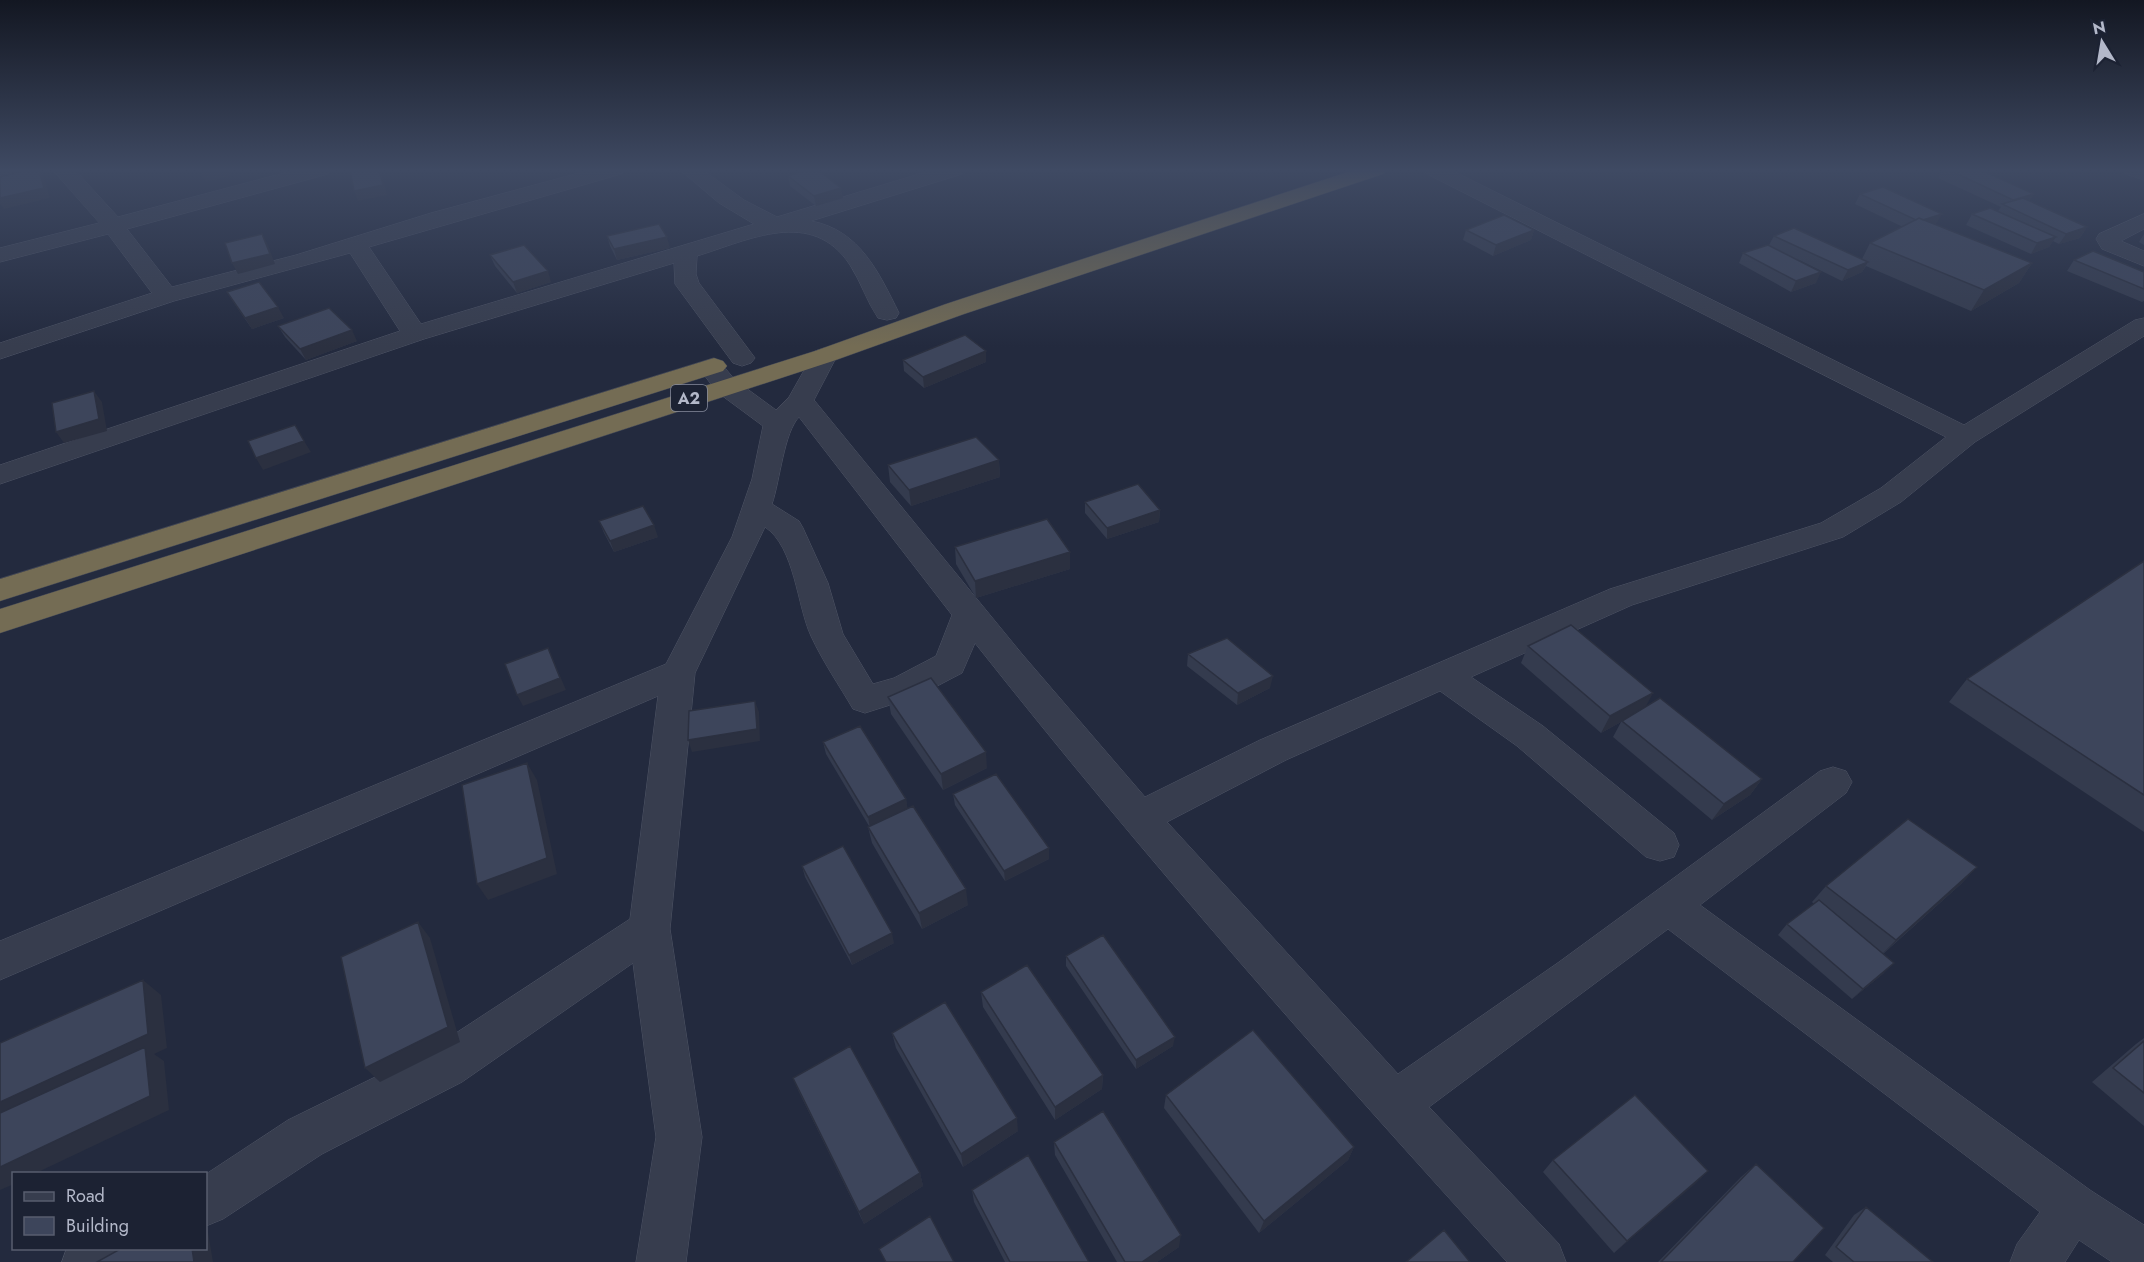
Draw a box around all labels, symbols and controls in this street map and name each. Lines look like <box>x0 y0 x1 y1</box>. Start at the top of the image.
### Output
north arrow <box>2072 12 2132 72</box>
text: N <box>2091 15 2108 40</box>
road number: A2 <box>671 385 707 411</box>
legend <box>12 1172 207 1250</box>
text: Road <box>66 1183 105 1209</box>
text: Building <box>66 1213 129 1239</box>

